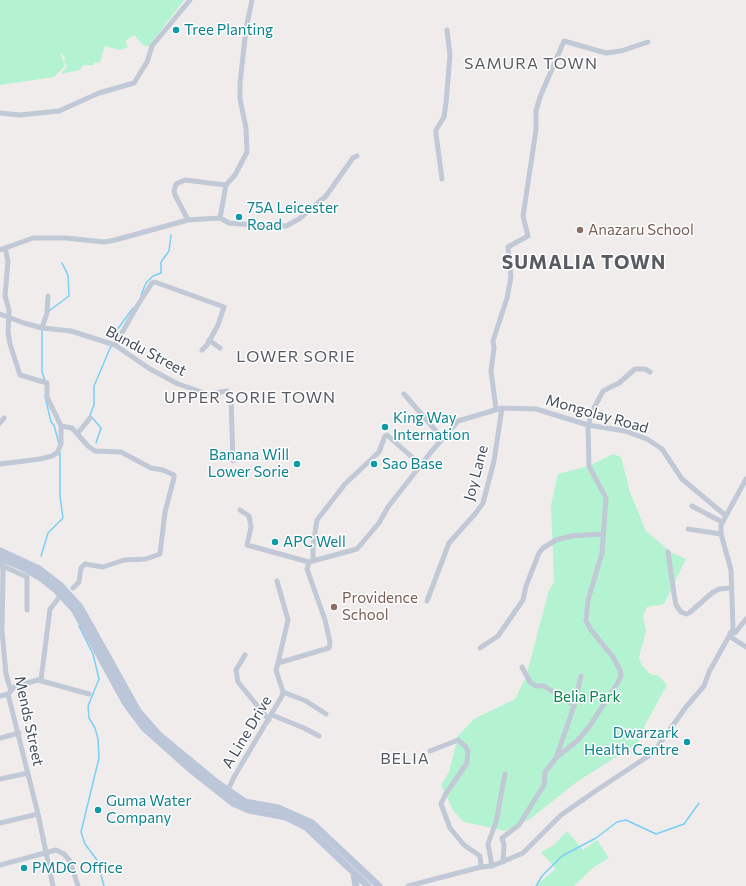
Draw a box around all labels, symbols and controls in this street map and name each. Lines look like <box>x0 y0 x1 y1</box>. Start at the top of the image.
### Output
place label: Tree Planting <box>184 21 273 39</box>
marker: Tree Planting <box>171 25 181 35</box>
district label: SAMURA TOWN <box>464 54 598 74</box>
place label: 75A Leicester Road <box>247 199 339 234</box>
marker: 75A Leicester Road <box>234 212 244 222</box>
place label: Anazaru School <box>588 221 694 239</box>
marker: Anazaru School <box>575 225 585 235</box>
district label: SUMALIA TOWN <box>502 252 666 274</box>
street label: Bundu Street <box>102 322 190 380</box>
district label: LOWER SORIE <box>236 347 356 367</box>
district label: UPPER SORIE TOWN <box>164 388 336 408</box>
street label: Mongolay Road <box>544 391 650 437</box>
place label: King Way Internation <box>393 409 470 444</box>
marker: King Way Internation <box>380 422 390 432</box>
street label: Joy Lane <box>460 443 492 503</box>
place label: Banana Will Lower Sorie <box>208 446 289 481</box>
place label: Sao Base <box>382 455 443 473</box>
marker: Banana Will Lower Sorie <box>292 459 302 469</box>
marker: Sao Base <box>369 459 379 469</box>
place label: APC Well <box>283 533 346 551</box>
marker: APC Well <box>270 537 280 547</box>
place label: Providence School <box>342 589 418 624</box>
marker: Providence School <box>329 602 339 612</box>
street label: Mends Street <box>11 674 47 768</box>
park label: Belia Park <box>553 688 621 706</box>
street label: A Line Drive <box>218 693 276 771</box>
place label: Dwarzark Health Centre <box>584 724 679 759</box>
marker: Dwarzark Health Centre <box>682 737 692 747</box>
district label: BELIA <box>380 749 430 769</box>
place label: Guma Water Company <box>106 792 191 827</box>
marker: Guma Water Company <box>93 805 103 815</box>
place label: PMDC Office <box>32 859 123 877</box>
marker: PMDC Office <box>19 863 29 873</box>

